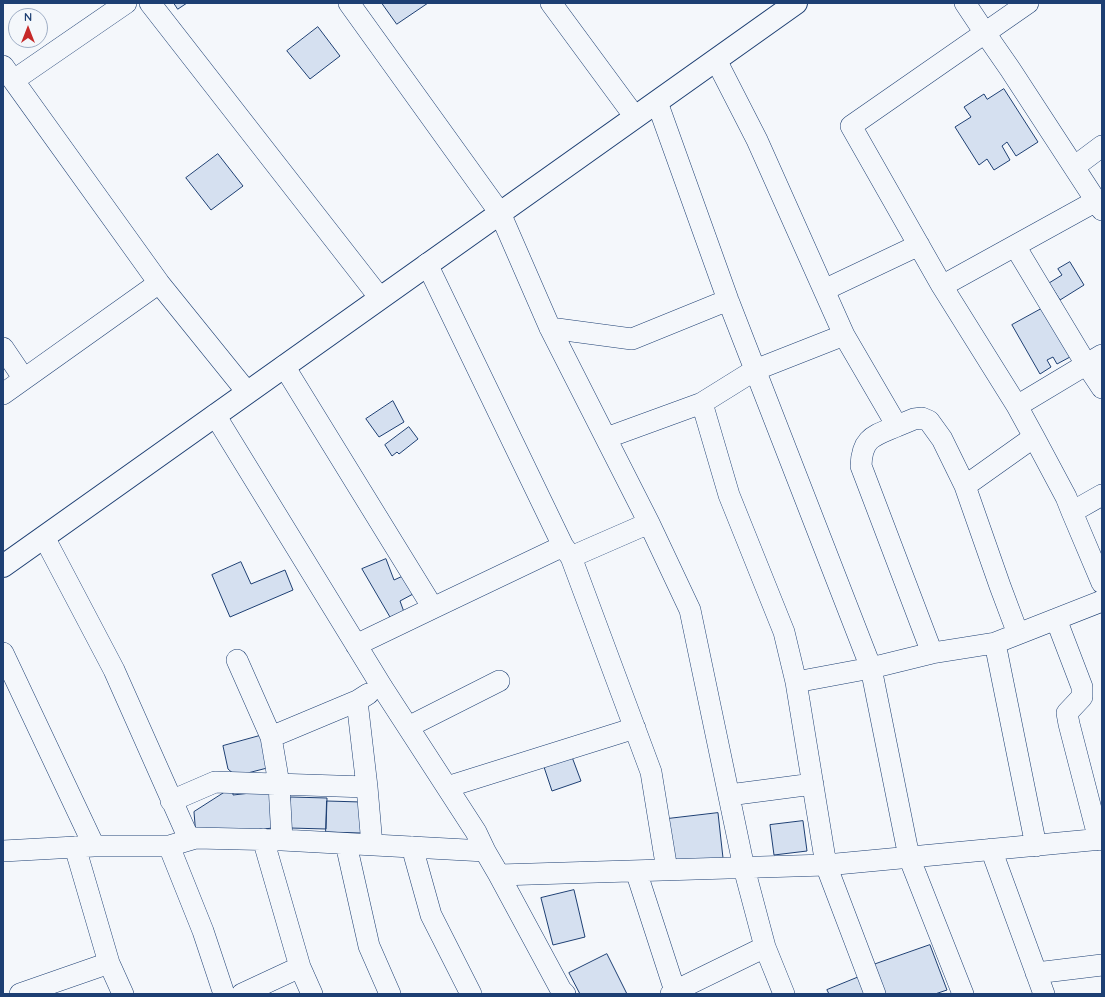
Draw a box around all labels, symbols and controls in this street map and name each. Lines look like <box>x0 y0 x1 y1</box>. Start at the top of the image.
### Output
north arrow <box>8 8 48 48</box>
text: N <box>24 10 32 24</box>

